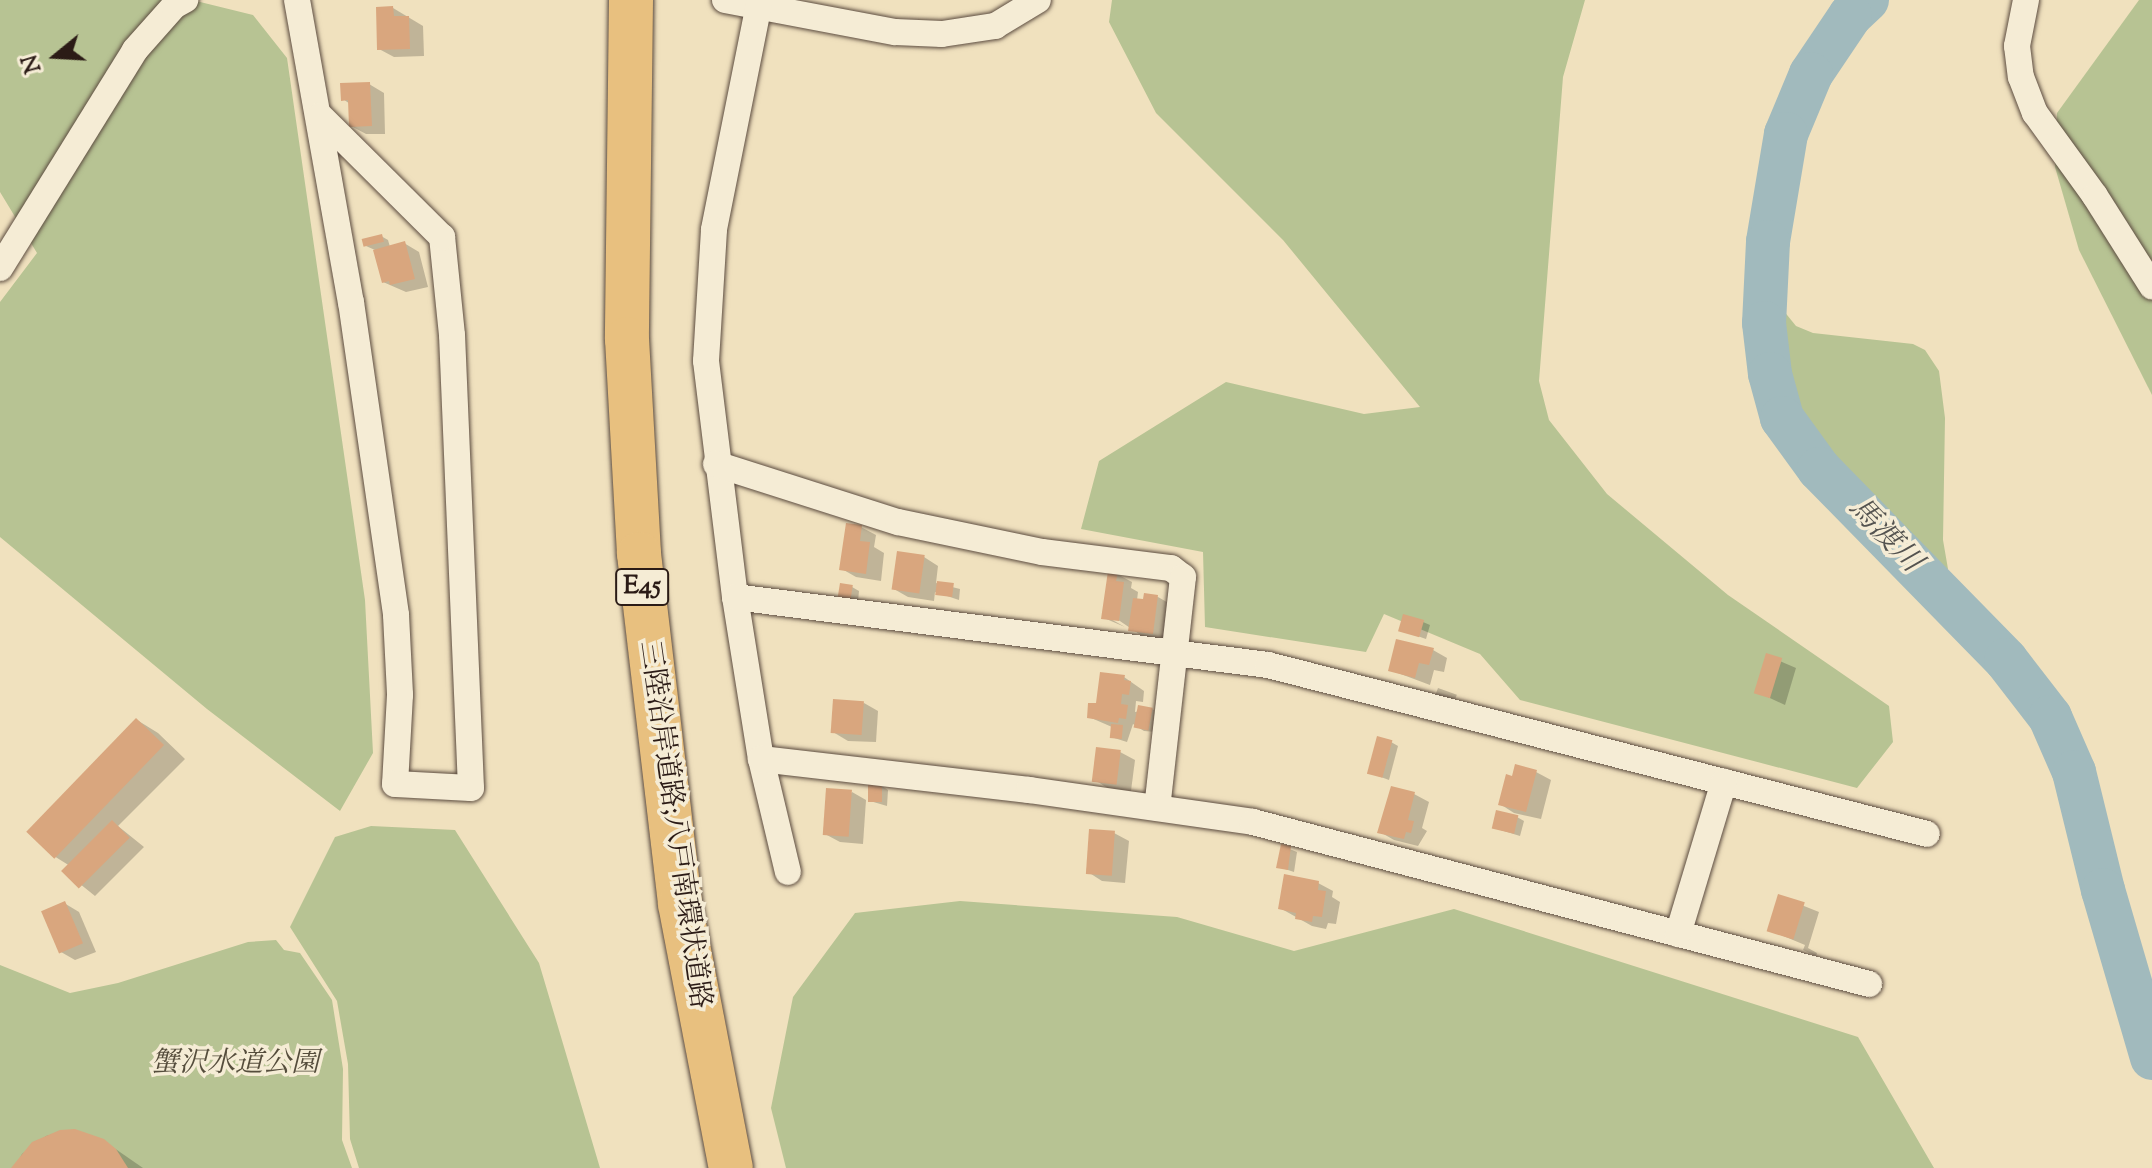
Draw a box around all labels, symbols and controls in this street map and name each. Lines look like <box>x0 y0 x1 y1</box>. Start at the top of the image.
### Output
north arrow <box>16 16 96 96</box>
text: N <box>15 50 51 77</box>
water label: 馬渡川 <box>1840 491 1928 581</box>
road number: E45 <box>614 565 670 609</box>
street label: 三陸沿岸道路;八戸南環状道路 <box>632 639 716 1011</box>
park label: 蟹沢水道公園 <box>151 1047 319 1081</box>

